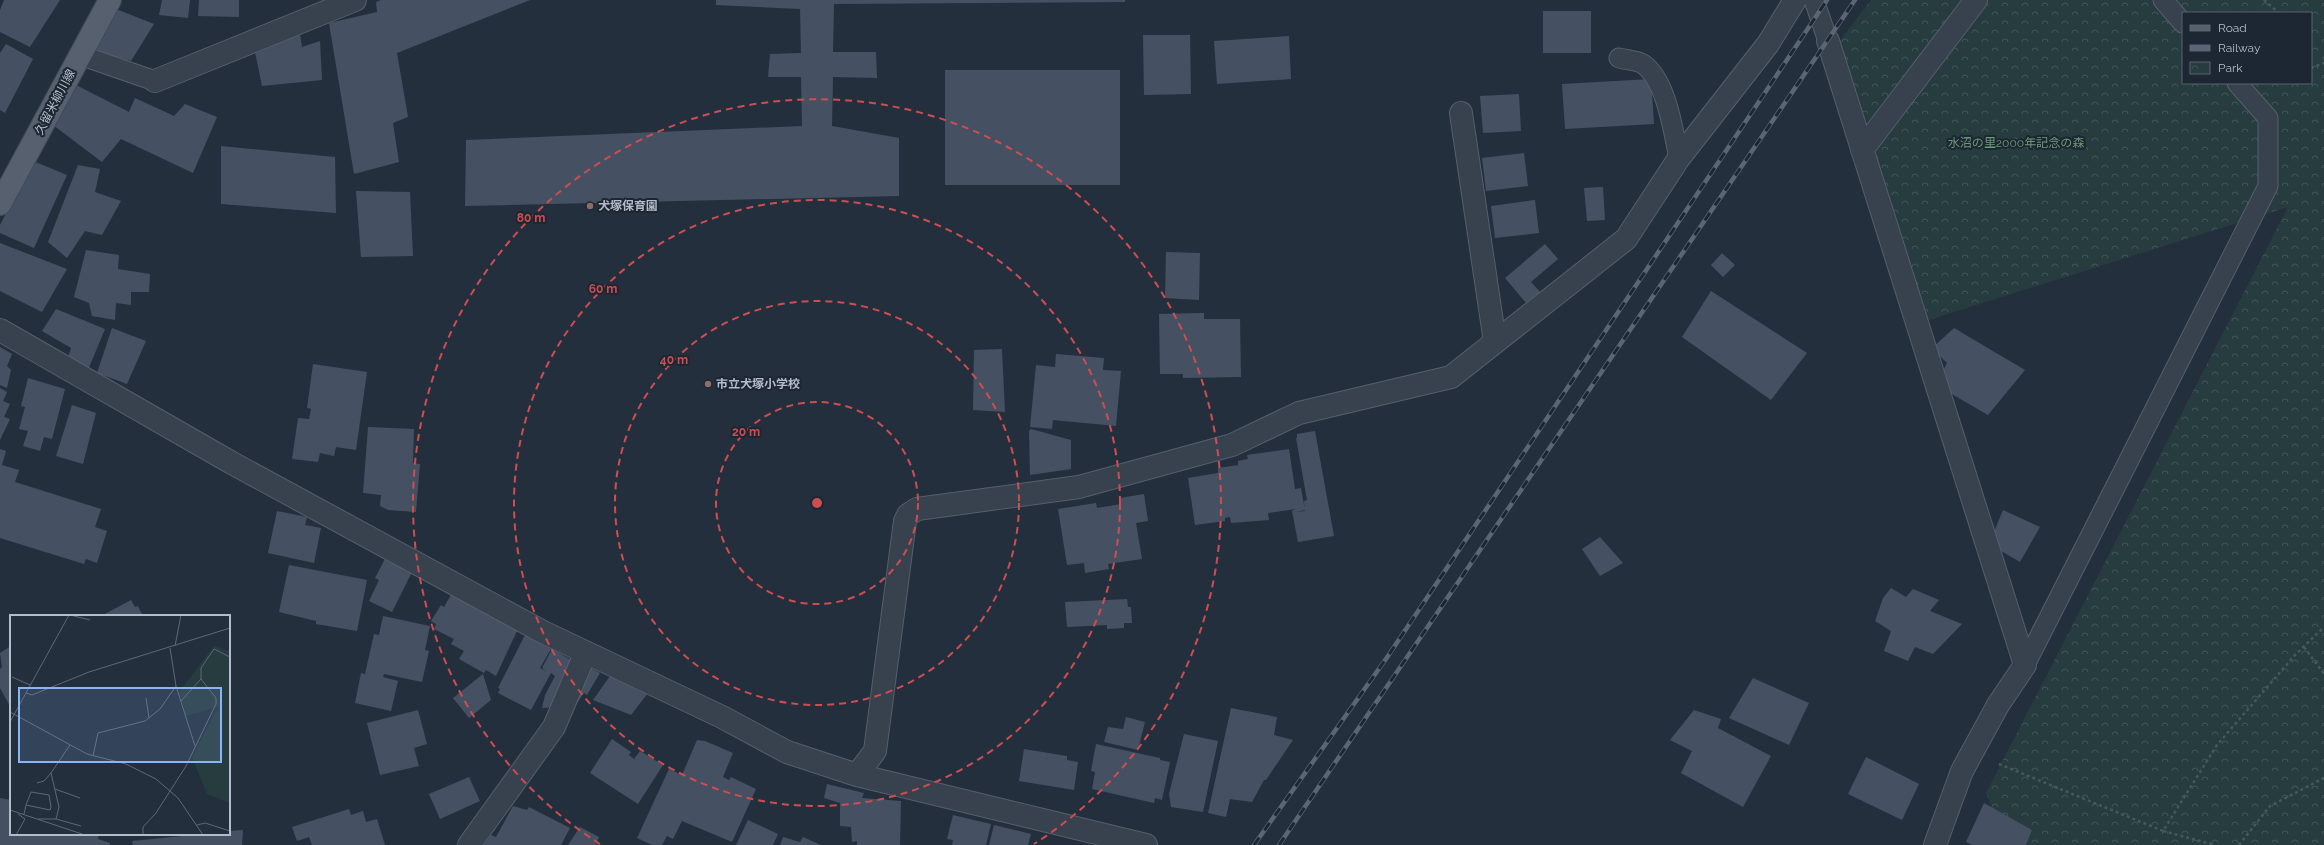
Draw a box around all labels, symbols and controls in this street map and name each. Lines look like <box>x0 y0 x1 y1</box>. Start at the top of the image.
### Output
legend <box>2182 12 2312 84</box>
text: Road <box>2218 21 2247 35</box>
text: Railway <box>2218 41 2261 55</box>
text: Park <box>2218 61 2243 75</box>
street label: 久留米柳川線 <box>32 67 78 137</box>
park label: 水沼の里2000年記念の森 <box>1948 136 2084 150</box>
place label: 犬塚保育園 <box>598 199 658 213</box>
marker: 犬塚保育園 <box>585 201 595 211</box>
text: 80 m <box>517 211 545 225</box>
text: 60 m <box>589 282 617 296</box>
text: 40 m <box>660 353 688 367</box>
place label: 市立犬塚小学校 <box>716 377 800 391</box>
marker: 市立犬塚小学校 <box>703 379 713 389</box>
text: 20 m <box>732 425 760 439</box>
centre of rings <box>810 496 824 510</box>
inset map <box>10 615 230 835</box>

